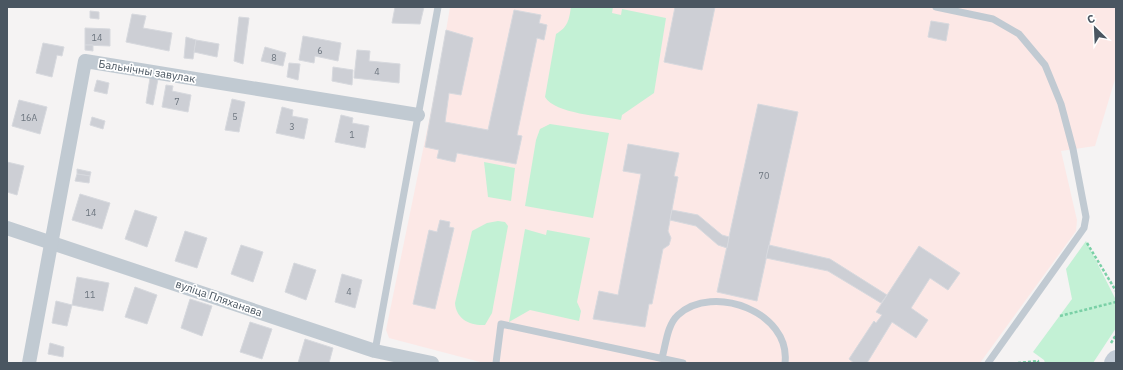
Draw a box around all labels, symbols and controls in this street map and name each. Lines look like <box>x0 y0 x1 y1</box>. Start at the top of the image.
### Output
north arrow <box>1075 8 1115 48</box>
text: С <box>1085 11 1097 27</box>
house number: 14 <box>92 32 102 43</box>
house number: 6 <box>317 45 323 56</box>
house number: 8 <box>271 52 277 63</box>
street label: Бальнічны завулак <box>98 56 196 86</box>
house number: 4 <box>374 66 380 77</box>
house number: 7 <box>174 96 180 107</box>
house number: 5 <box>232 111 238 122</box>
house number: 16А <box>21 112 38 123</box>
house number: 3 <box>289 121 295 132</box>
house number: 1 <box>349 129 355 140</box>
house number: 70 <box>759 170 769 181</box>
house number: 14 <box>86 207 96 218</box>
street label: вуліца Пляханава <box>174 277 264 319</box>
house number: 4 <box>346 286 352 297</box>
house number: 11 <box>85 289 95 300</box>

